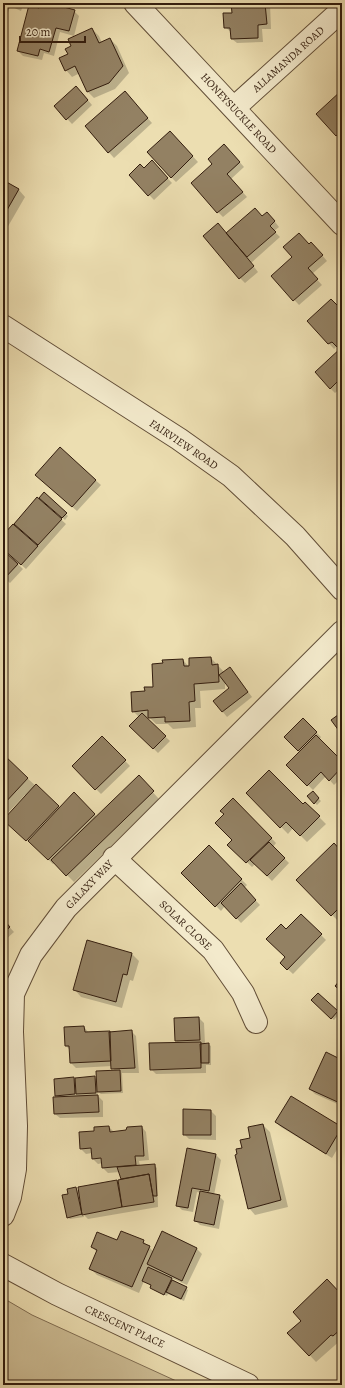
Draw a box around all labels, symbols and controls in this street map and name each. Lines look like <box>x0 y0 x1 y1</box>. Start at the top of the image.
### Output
scale bar <box>20 18 85 44</box>
street label: ALLAMANDA ROAD <box>248 23 328 96</box>
text: 20 m <box>26 24 50 40</box>
street label: HONEYSUCKLE ROAD <box>197 70 280 157</box>
street label: FAIRVIEW ROAD <box>146 416 221 473</box>
street label: GALAXY WAY <box>62 856 117 912</box>
street label: SOLAR CLOSE <box>156 897 215 954</box>
street label: CRESCENT PLACE <box>82 1301 167 1352</box>

